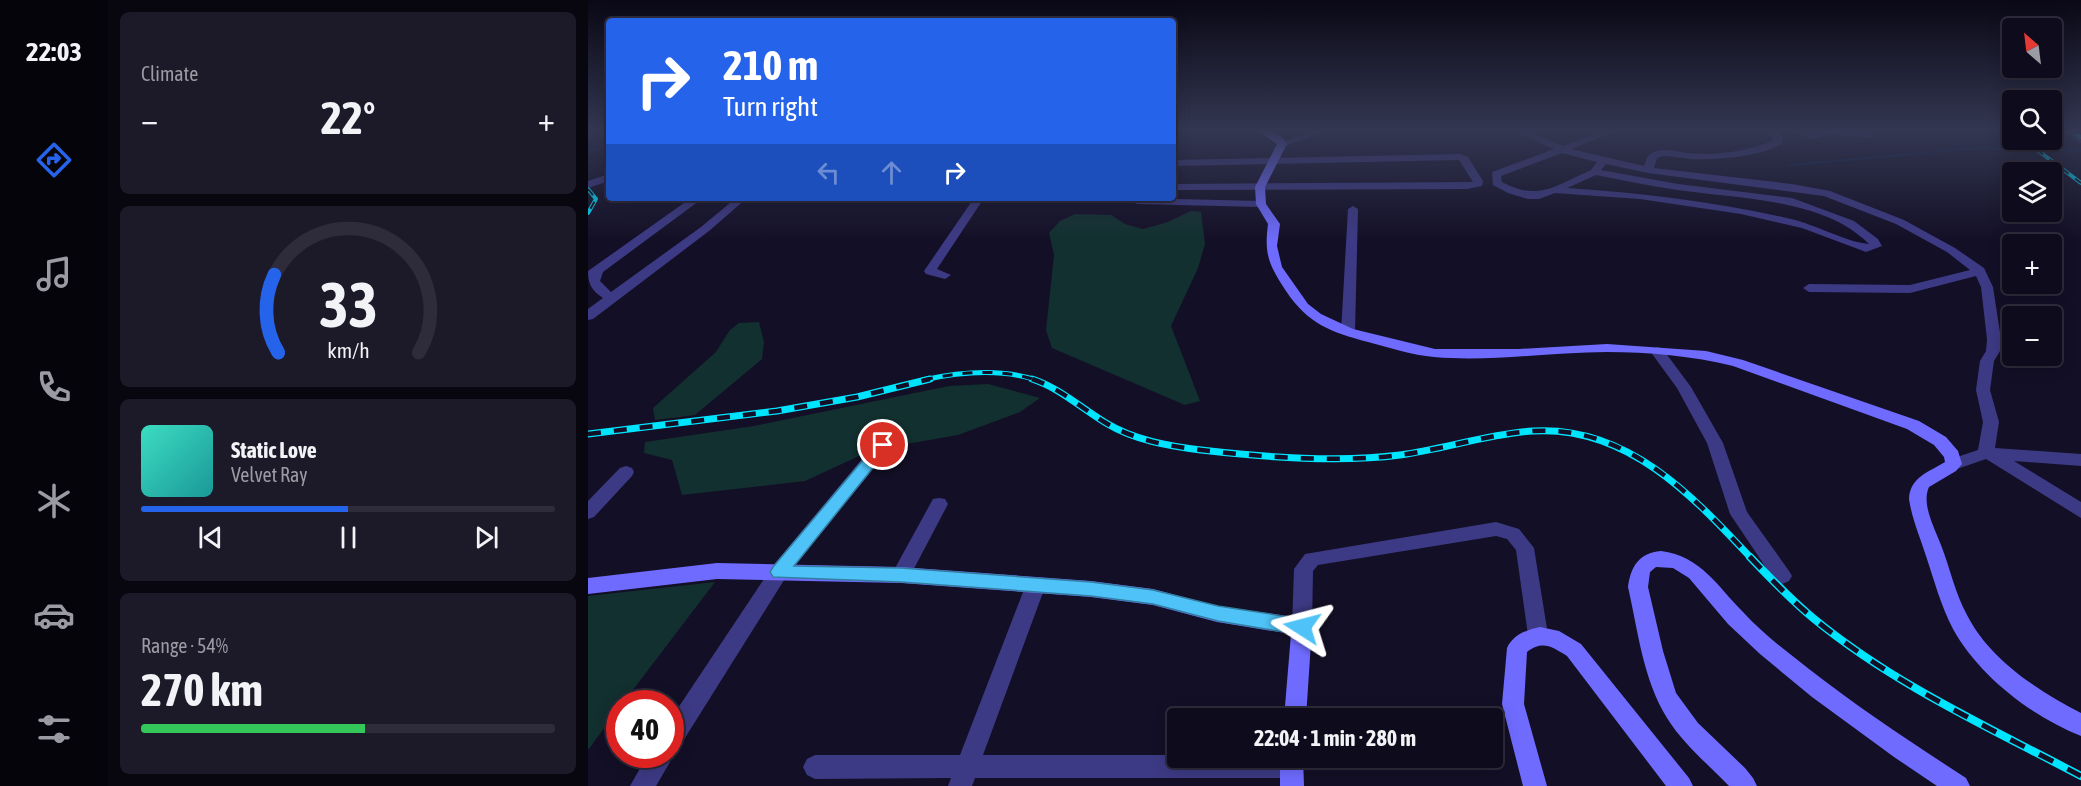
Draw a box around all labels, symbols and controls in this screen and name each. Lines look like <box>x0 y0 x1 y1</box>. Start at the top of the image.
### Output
north arrow <box>2002 18 2062 78</box>
map controls <box>2002 18 2062 366</box>
text: 22:03 <box>26 36 82 67</box>
text: 210 m <box>723 41 818 89</box>
icon: right <box>624 42 702 120</box>
text: Climate <box>141 62 198 85</box>
button: search <box>2002 90 2062 150</box>
text: Turn right <box>723 91 818 122</box>
text: 22° <box>321 92 375 144</box>
text: − <box>141 100 158 138</box>
text: + <box>538 100 555 138</box>
icon: directions <box>33 139 75 181</box>
icon: left <box>812 156 845 189</box>
icon: ahead <box>875 156 908 189</box>
icon: right <box>938 156 971 189</box>
button: layers <box>2002 162 2062 222</box>
button: + <box>2002 234 2062 294</box>
icon: music <box>33 253 75 295</box>
text: 33 <box>319 269 377 340</box>
button: − <box>2002 306 2062 366</box>
text: km/h <box>327 339 369 364</box>
icon: phone <box>33 366 75 408</box>
pin <box>857 419 908 470</box>
icon: arrive <box>866 428 899 461</box>
text: Static Love <box>231 437 317 463</box>
text: Velvet Ray <box>231 463 308 486</box>
icon: climate <box>33 480 75 522</box>
icon: previous <box>194 521 227 554</box>
icon: pause <box>332 521 365 554</box>
icon: next <box>470 521 503 554</box>
icon: car <box>33 594 75 636</box>
position arrow <box>1270 595 1334 659</box>
text: Range · 54% <box>141 634 228 657</box>
text: 270 km <box>141 664 263 716</box>
speed limit sign: 40 <box>606 690 684 768</box>
icon: filters <box>33 708 75 750</box>
text: 22:04 · 1 min · 280 m <box>1254 725 1416 751</box>

